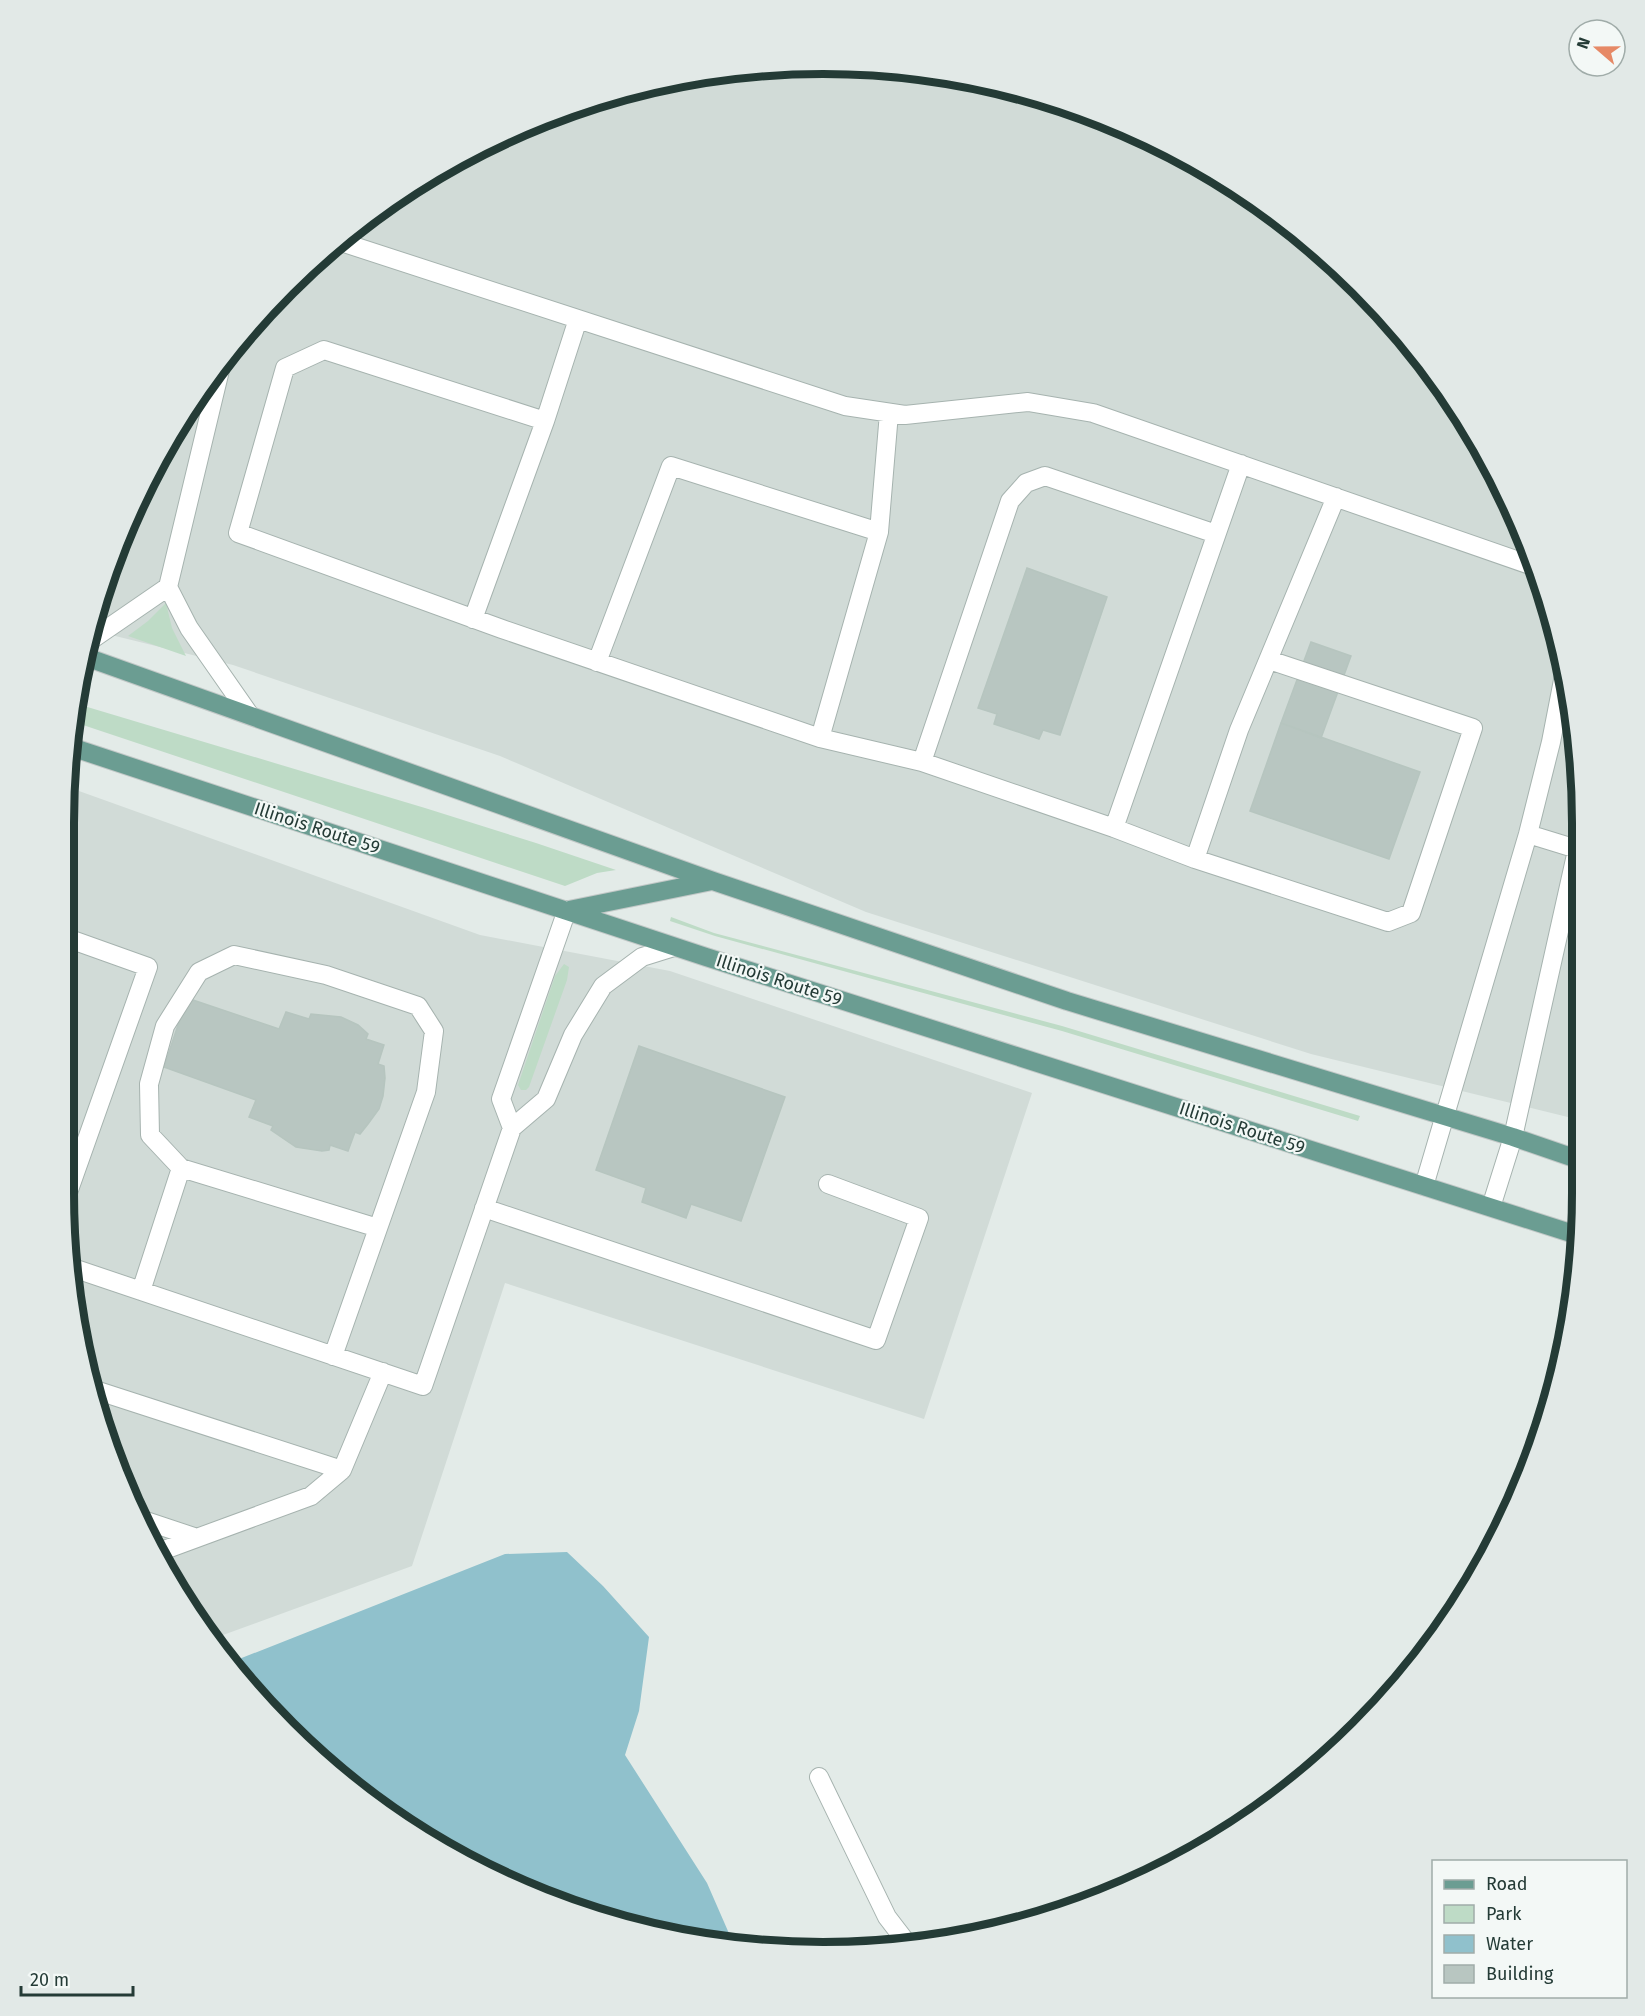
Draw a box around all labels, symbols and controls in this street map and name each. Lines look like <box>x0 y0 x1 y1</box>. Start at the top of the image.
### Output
north arrow <box>1567 18 1627 78</box>
text: N <box>1573 35 1594 51</box>
street label: Illinois Route 59 <box>251 797 383 859</box>
street label: Illinois Route 59 <box>713 949 845 1011</box>
street label: Illinois Route 59 <box>1176 1097 1308 1159</box>
legend <box>1432 1860 1627 1998</box>
text: Road <box>1486 1873 1528 1895</box>
text: Park <box>1486 1903 1522 1925</box>
text: Water <box>1486 1933 1533 1955</box>
scale bar <box>21 1959 134 1997</box>
text: Building <box>1486 1963 1554 1985</box>
text: 20 m <box>30 1969 69 1991</box>

